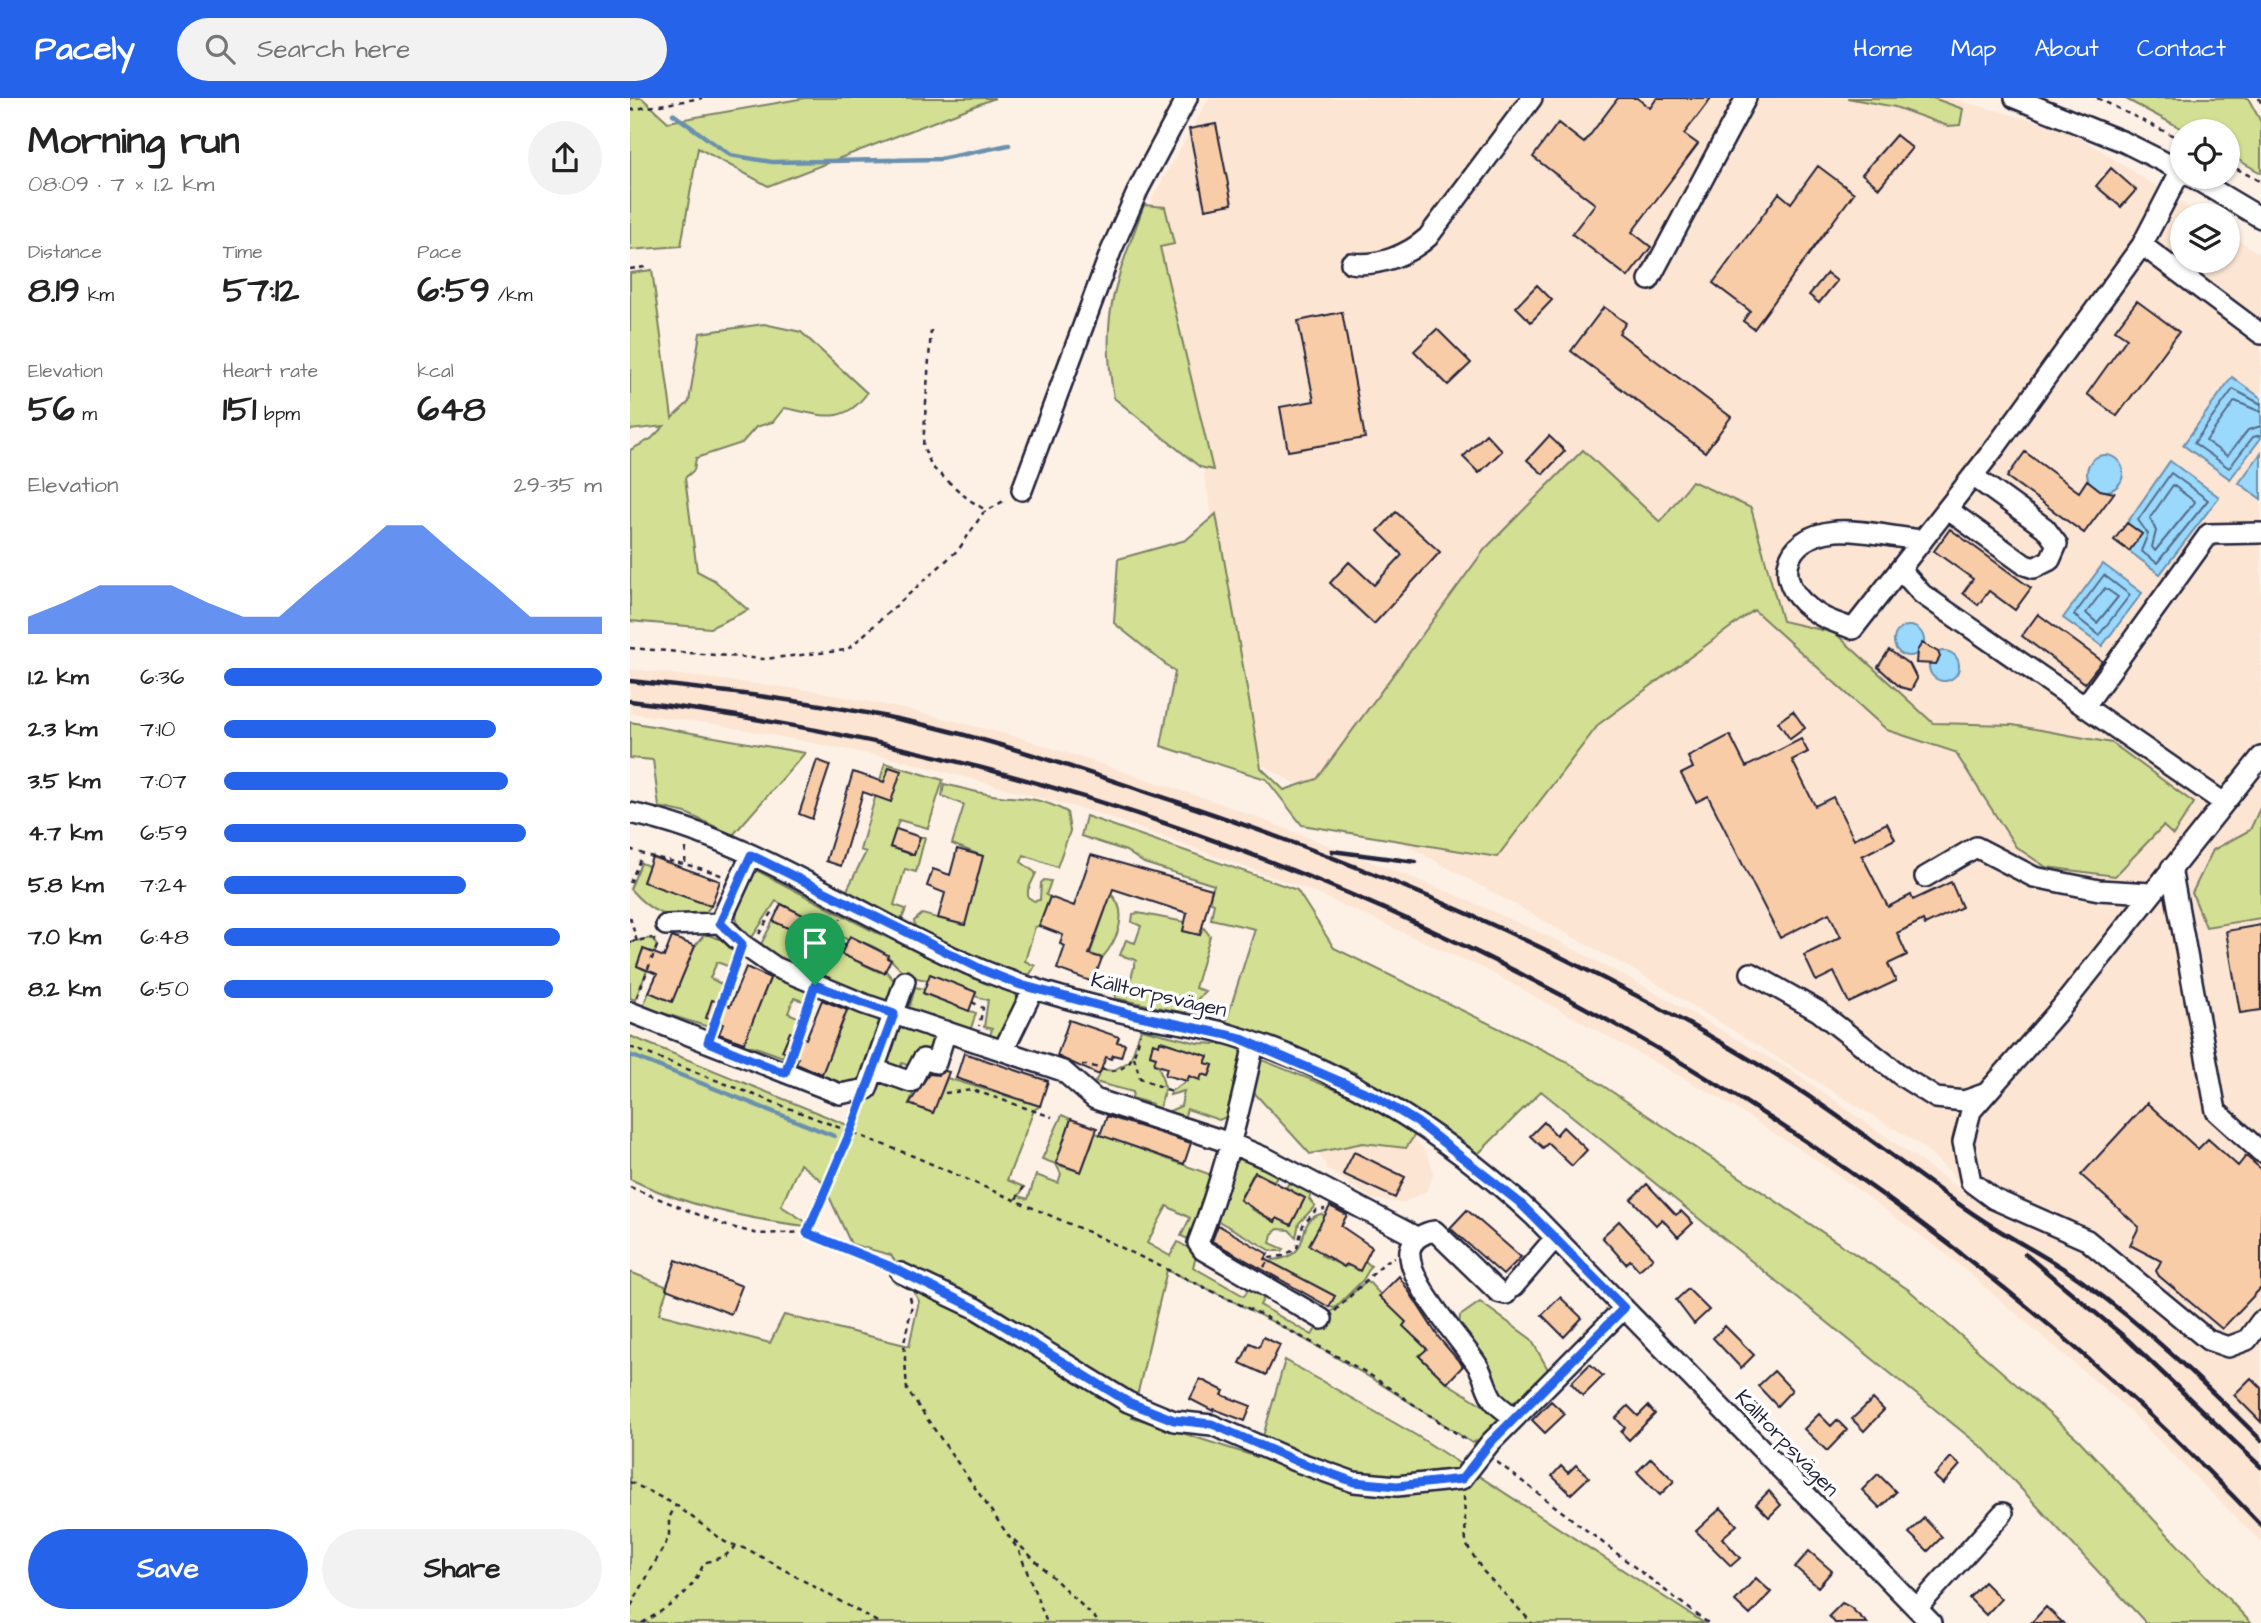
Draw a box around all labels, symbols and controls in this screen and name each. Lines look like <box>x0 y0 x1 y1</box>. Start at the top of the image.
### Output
search box <box>177 18 667 81</box>
text: Pacely <box>35 26 135 72</box>
icon: search <box>201 30 239 68</box>
text: Search here <box>257 31 410 67</box>
text: Home <box>1853 32 1913 66</box>
text: Map <box>1951 32 1996 66</box>
text: About <box>2034 32 2099 66</box>
text: Contact <box>2137 32 2226 66</box>
text: Morning run <box>28 116 240 168</box>
map controls <box>2170 119 2240 273</box>
button: locate <box>2170 119 2240 189</box>
button: share <box>528 121 602 195</box>
text: 08:09 · 7 × 1.2 km <box>28 168 215 200</box>
button: layers <box>2170 203 2240 273</box>
text: Distance <box>28 239 102 266</box>
text: Time <box>223 239 262 266</box>
text: Pace <box>417 239 461 266</box>
text: 8.19 <box>28 266 80 315</box>
text: 57:12 <box>223 266 299 315</box>
text: 6:59 <box>417 266 490 315</box>
text: km <box>80 282 114 309</box>
text: /km <box>490 282 533 309</box>
text: Elevation <box>28 358 103 385</box>
text: Heart rate <box>223 358 318 385</box>
text: kcal <box>417 358 454 385</box>
text: 56 <box>28 385 75 434</box>
text: 151 <box>223 385 256 434</box>
text: 648 <box>417 385 486 434</box>
text: m <box>75 401 97 428</box>
text: bpm <box>256 401 300 428</box>
text: Elevation <box>28 469 119 501</box>
text: 29–35 m <box>514 469 602 501</box>
text: 1.2 km <box>28 661 89 693</box>
text: 6:36 <box>140 661 184 693</box>
text: 2.3 km <box>28 713 97 745</box>
text: 7:10 <box>140 713 175 745</box>
text: 3.5 km <box>28 765 100 797</box>
text: 7:07 <box>140 765 187 797</box>
text: 4.7 km <box>28 817 102 849</box>
text: 6:59 <box>140 817 188 849</box>
text: 5.8 km <box>28 869 104 901</box>
text: 7:24 <box>140 869 187 901</box>
pin <box>785 913 845 985</box>
text: 7.0 km <box>28 921 101 953</box>
text: 6:48 <box>140 921 189 953</box>
icon: arrive <box>796 924 834 962</box>
street label: Källtorpsvägen <box>1088 965 1230 1027</box>
text: 8.2 km <box>28 973 101 1005</box>
text: 6:50 <box>140 973 189 1005</box>
street label: Källtorpsvägen <box>1727 1383 1845 1504</box>
button: Save <box>28 1529 308 1609</box>
button: Share <box>322 1529 602 1609</box>

